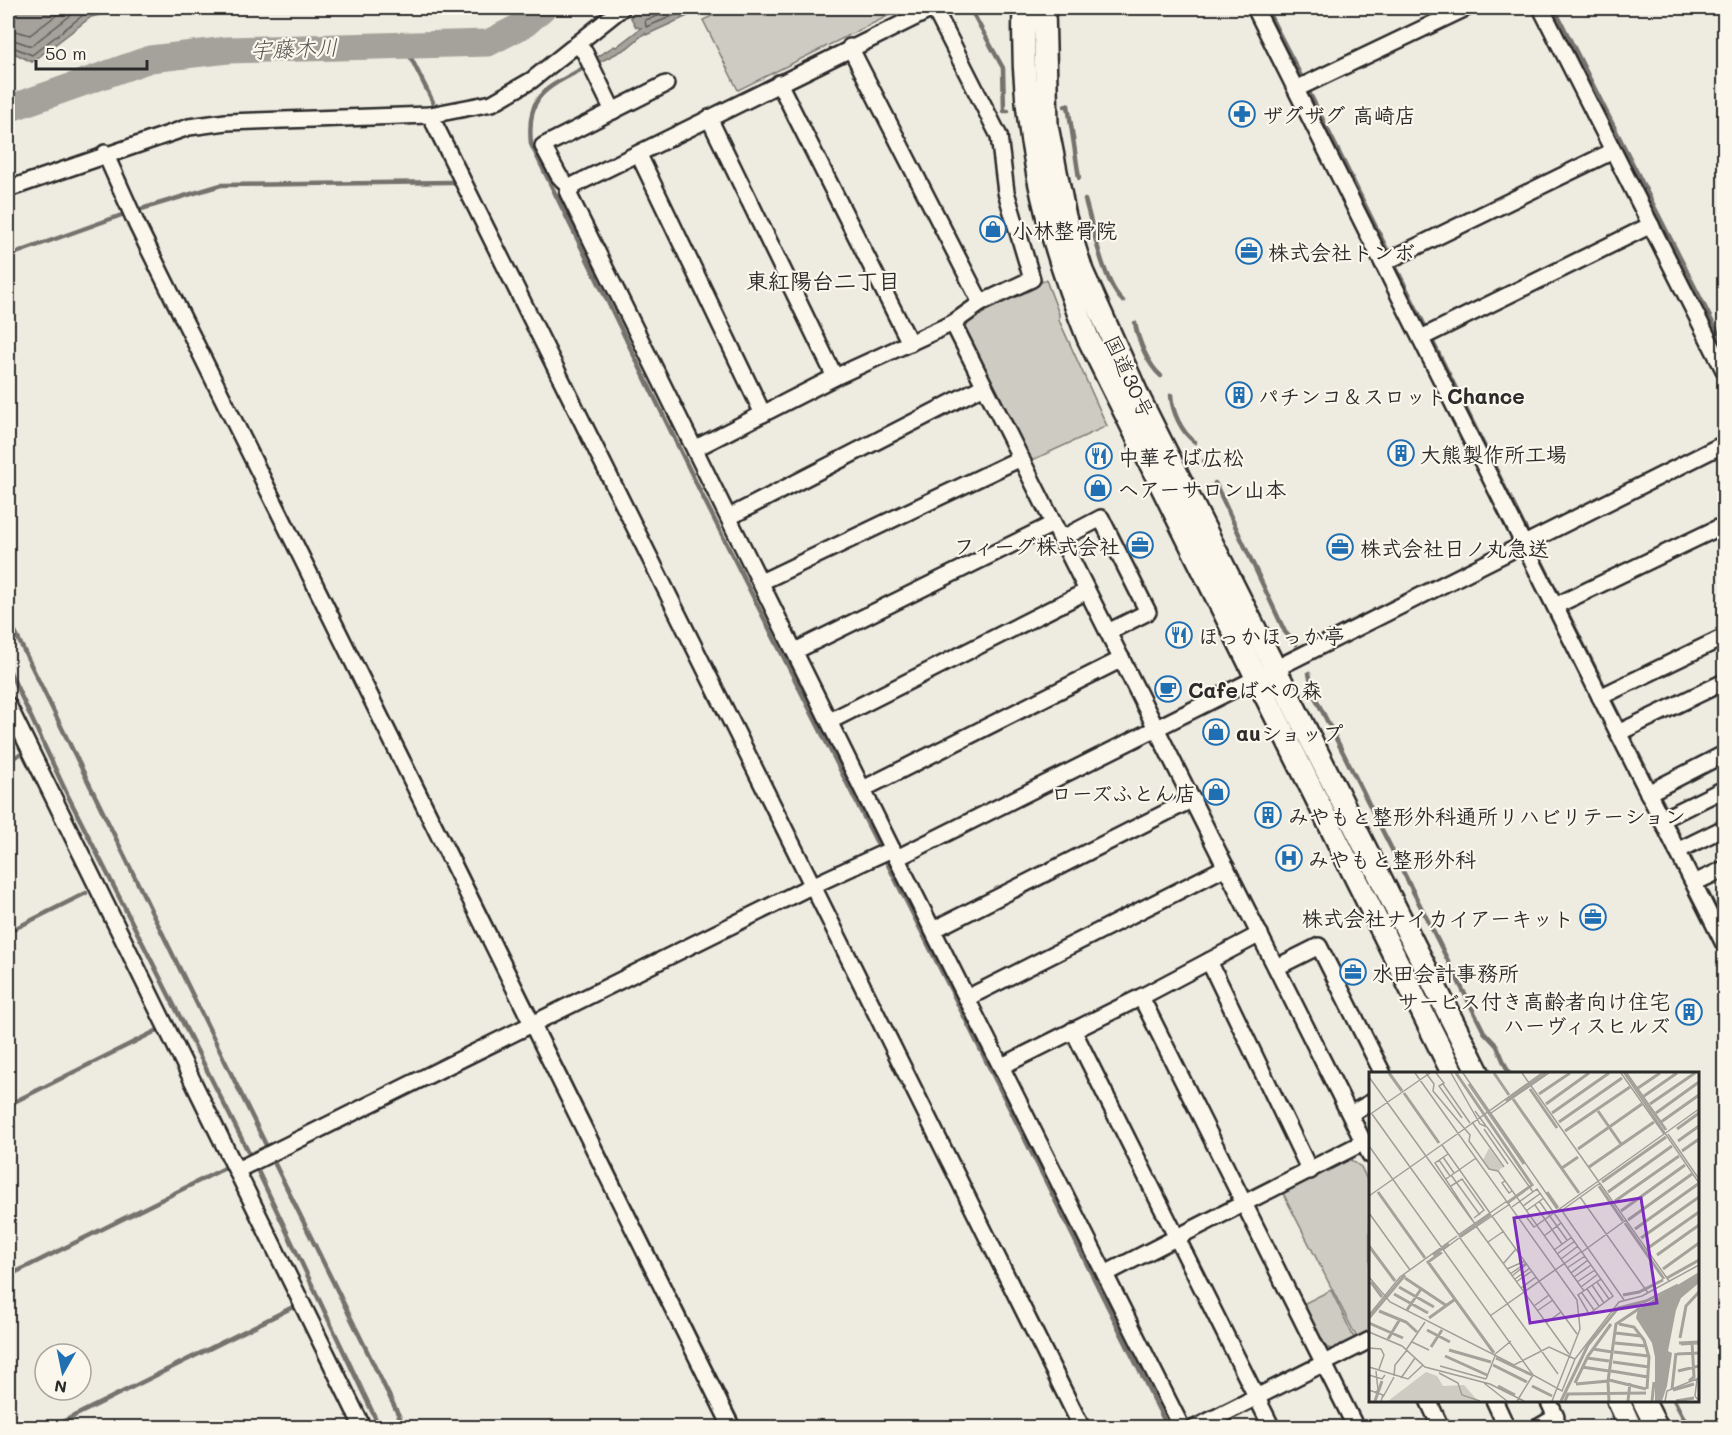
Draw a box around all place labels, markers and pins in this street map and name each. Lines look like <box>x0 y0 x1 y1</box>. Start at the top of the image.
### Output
pharmacy icon: ザグザグ 高崎店 <box>1227 99 1257 129</box>
place label: ザグザグ 高崎店 <box>1262 101 1416 128</box>
shop icon: 小林整骨院 <box>978 214 1008 244</box>
place label: 小林整骨院 <box>1012 216 1117 243</box>
office icon: 株式会社トンボ <box>1234 236 1264 266</box>
place label: 株式会社トンボ <box>1268 238 1415 265</box>
building icon: パチンコ＆スロットChance <box>1224 380 1254 410</box>
place label: パチンコ＆スロットChance <box>1258 382 1525 409</box>
building icon: 大熊製作所工場 <box>1386 438 1416 468</box>
place label: 大熊製作所工場 <box>1420 440 1567 467</box>
restaurant icon: 中華そば広松 <box>1084 441 1114 471</box>
place label: 中華そば広松 <box>1118 443 1244 470</box>
shop icon: ヘアーサロン山本 <box>1083 473 1113 503</box>
place label: ヘアーサロン山本 <box>1118 475 1286 502</box>
office icon: フィーグ株式会社 <box>1125 530 1155 560</box>
place label: フィーグ株式会社 <box>954 532 1120 559</box>
office icon: 株式会社日ノ丸急送 <box>1325 532 1355 562</box>
place label: 株式会社日ノ丸急送 <box>1360 534 1549 561</box>
restaurant icon: ほっかほっか亭 <box>1164 620 1194 650</box>
place label: ほっかほっか亭 <box>1198 622 1345 649</box>
cafe icon: Cafeばべの森 <box>1153 674 1183 704</box>
place label: Cafeばべの森 <box>1188 676 1322 703</box>
shop icon: auショップ <box>1201 717 1231 747</box>
place label: auショップ <box>1236 719 1343 746</box>
shop icon: ローズふとん店 <box>1201 777 1231 807</box>
place label: ローズふとん店 <box>1051 779 1196 806</box>
building icon: みやもと整形外科通所リハビリテーション <box>1253 800 1283 830</box>
place label: みやもと整形外科通所リハビリテーション <box>1288 802 1686 829</box>
hospital icon: みやもと整形外科 <box>1274 843 1304 873</box>
place label: みやもと整形外科 <box>1308 845 1476 872</box>
office icon: 株式会社ナイカイアーキット <box>1578 902 1608 932</box>
place label: 株式会社ナイカイアーキット <box>1302 904 1574 931</box>
office icon: 水田会計事務所 <box>1338 957 1368 987</box>
place label: 水田会計事務所 <box>1372 959 1519 986</box>
place label: サービス付き高齢者向け住宅 ハーヴィスヒルズ <box>1397 987 1670 1038</box>
building icon: サービス付き高齢者向け住宅 ハーヴィスヒルズ <box>1674 997 1704 1027</box>

